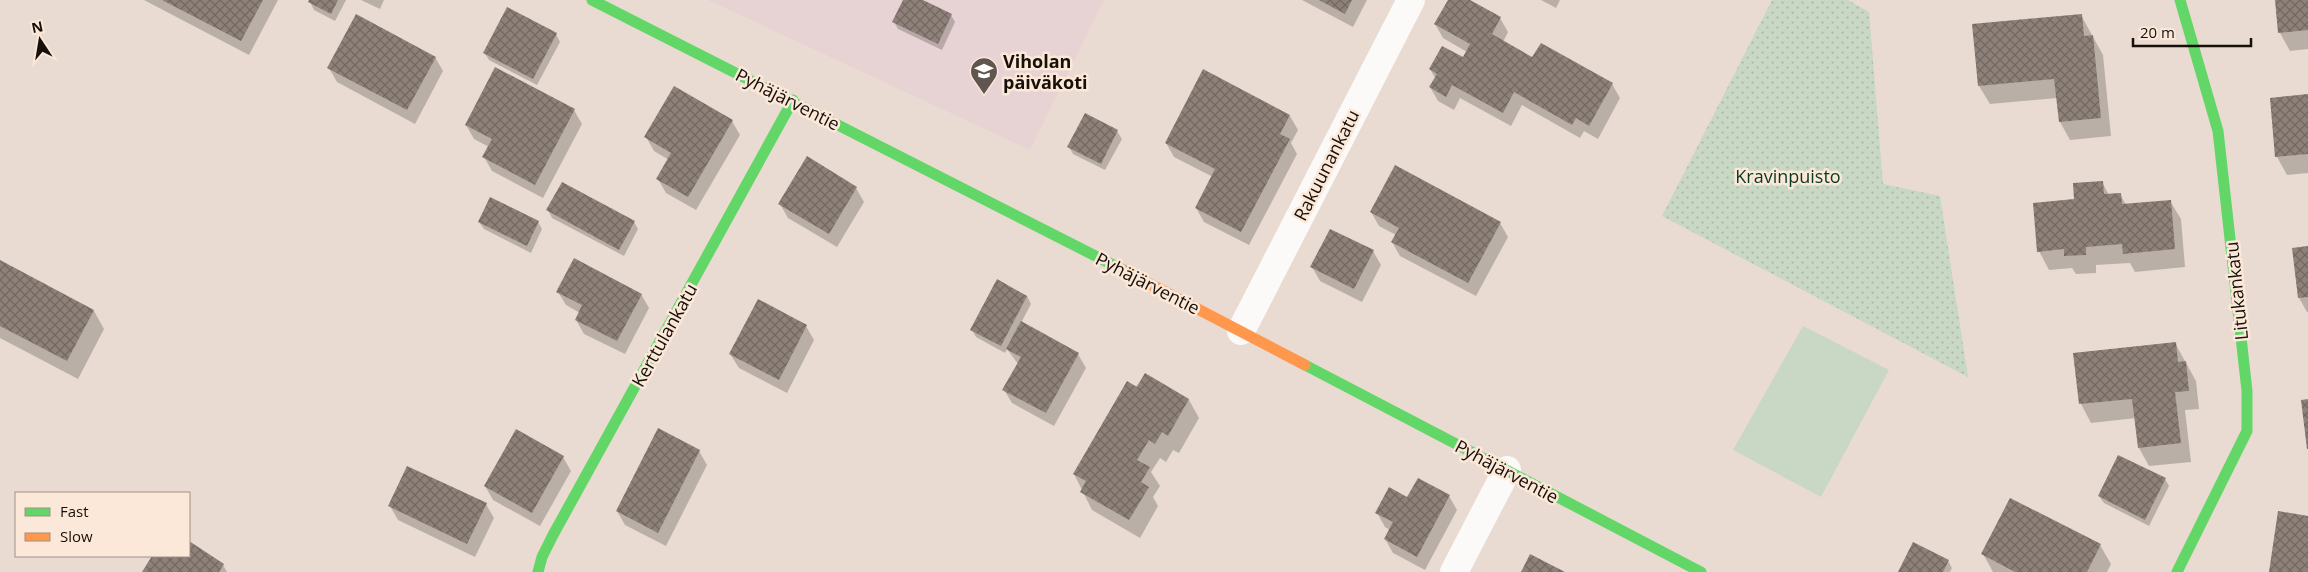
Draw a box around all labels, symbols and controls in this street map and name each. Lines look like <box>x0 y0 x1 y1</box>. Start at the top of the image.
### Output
north arrow <box>15 15 65 65</box>
scale bar <box>2133 15 2250 47</box>
text: N <box>30 16 45 37</box>
text: 20 m <box>2140 22 2175 42</box>
place label: Viholan päiväkoti <box>1003 49 1087 94</box>
school or university icon: Viholan päiväkoti <box>969 56 999 95</box>
street label: Pyhäjärventie <box>732 62 844 136</box>
street label: Rakuunankatu <box>1288 105 1364 225</box>
park label: Kravinpuisto <box>1735 164 1841 188</box>
street label: Litukankatu <box>2219 241 2253 341</box>
street label: Pyhäjärventie <box>1092 246 1204 320</box>
street label: Kerttulankatu <box>626 279 702 391</box>
street label: Pyhäjärventie <box>1451 434 1563 508</box>
legend <box>15 492 190 557</box>
text: Fast <box>60 501 89 521</box>
text: Slow <box>60 526 93 546</box>

